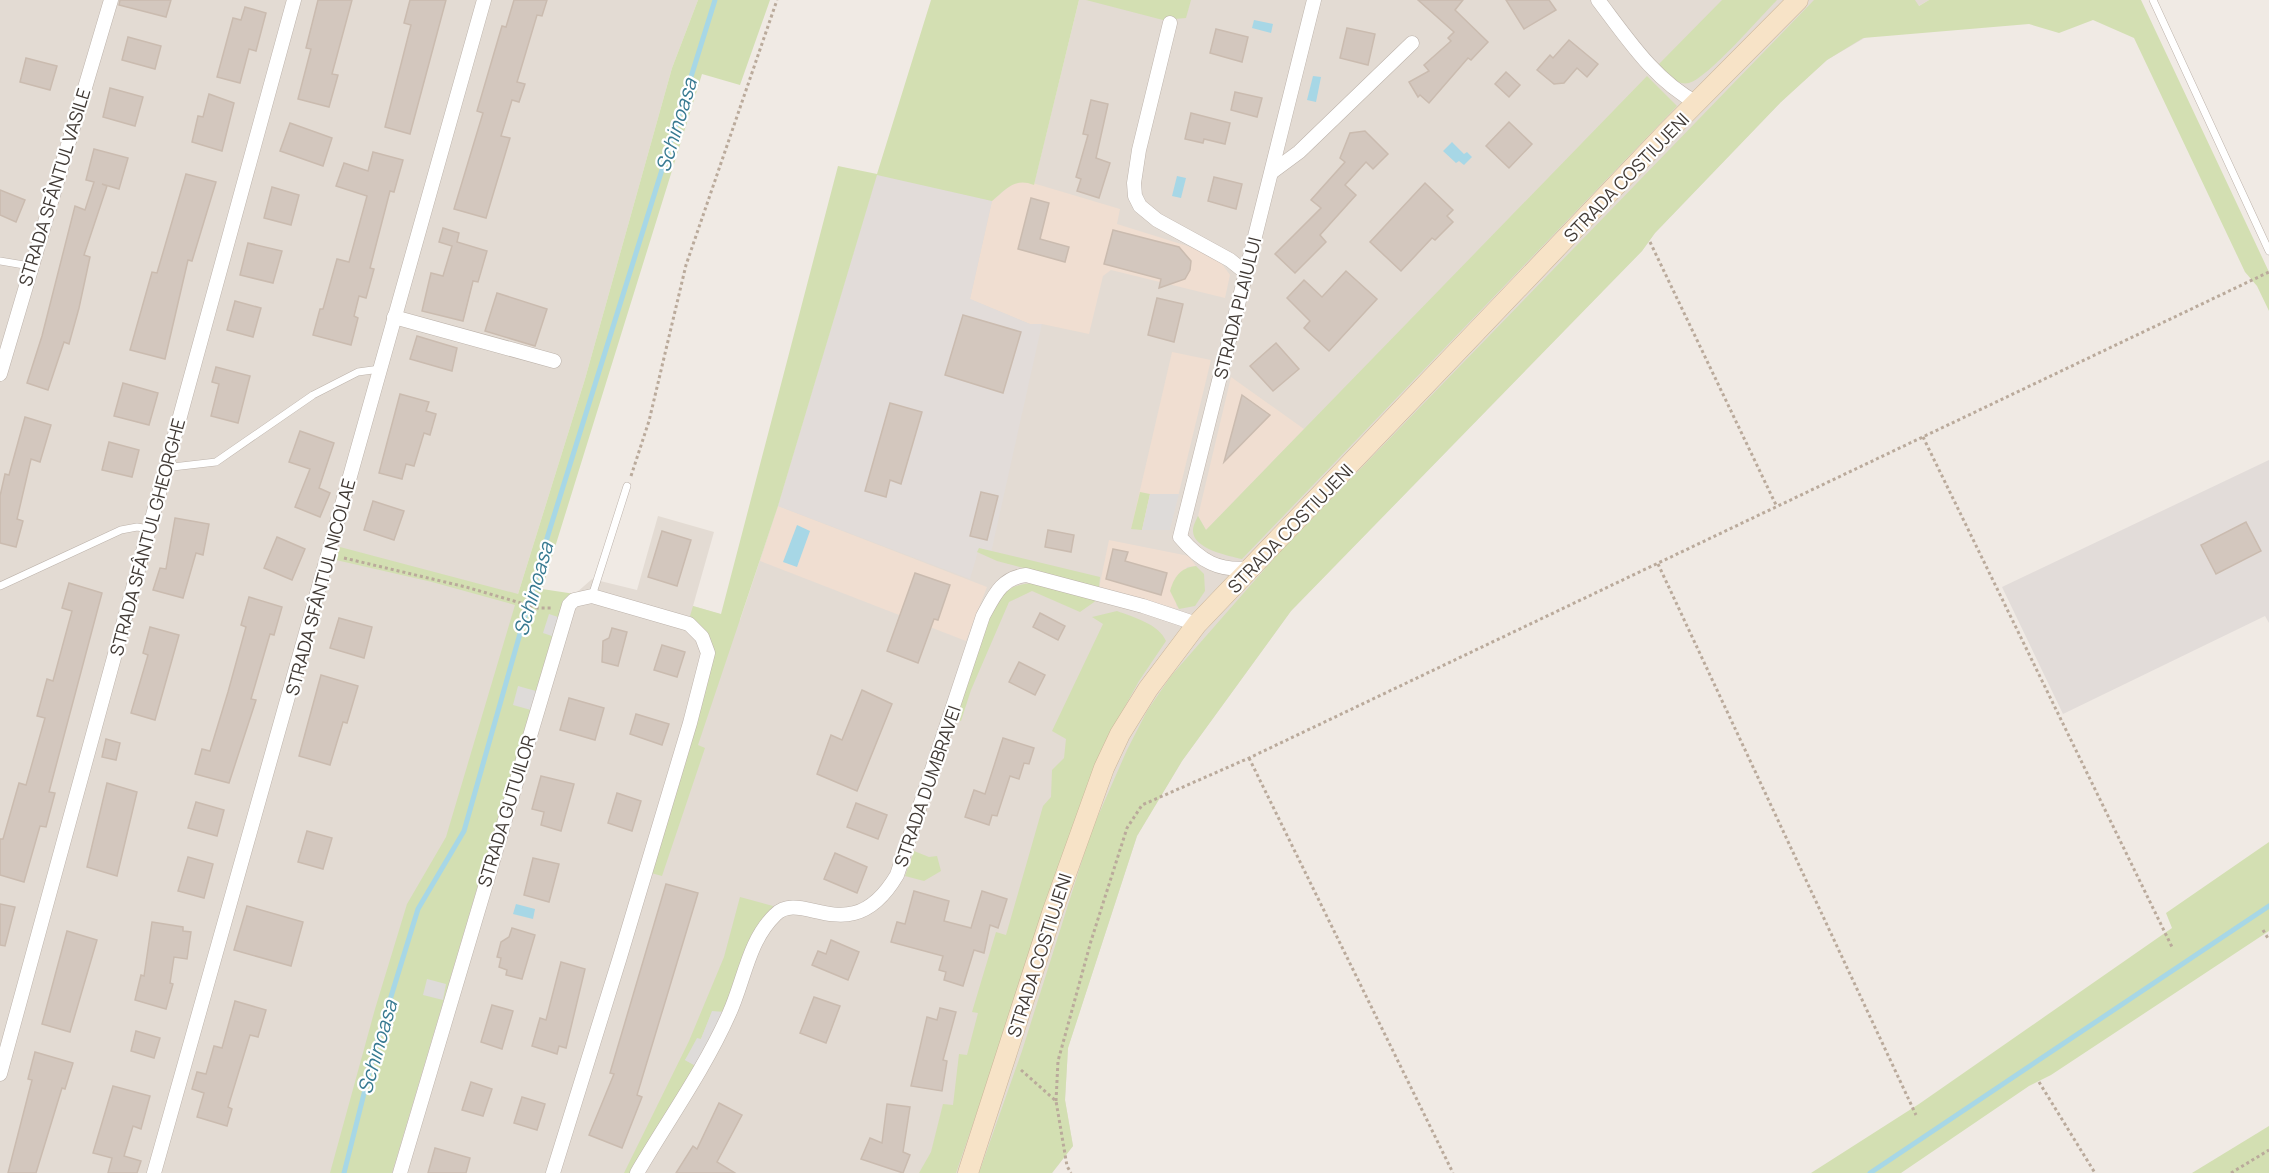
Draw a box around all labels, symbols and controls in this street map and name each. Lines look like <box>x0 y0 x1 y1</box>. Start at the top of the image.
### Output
water label: Schinoasa <box>649 74 703 175</box>
street label: STRADA SFÂNTUL VASILE <box>12 85 96 289</box>
street label: STRADA COSTIUJENI <box>1558 107 1694 247</box>
street label: STRADA PLAIULUI <box>1208 234 1266 382</box>
street label: STRADA SFÂNTUL GHEORGHE <box>104 416 190 658</box>
street label: STRADA COSTIUJENI <box>1222 458 1358 598</box>
street label: STRADA SFÂNTUL NICOLAE <box>279 476 361 698</box>
water label: Schinoasa <box>507 538 559 639</box>
street label: STRADA DUMBRAVEI <box>888 702 966 870</box>
street label: STRADA GUTUILOR <box>472 732 540 890</box>
street label: STRADA COSTIUJENI <box>1001 870 1077 1040</box>
water label: Schinoasa <box>351 996 403 1097</box>

